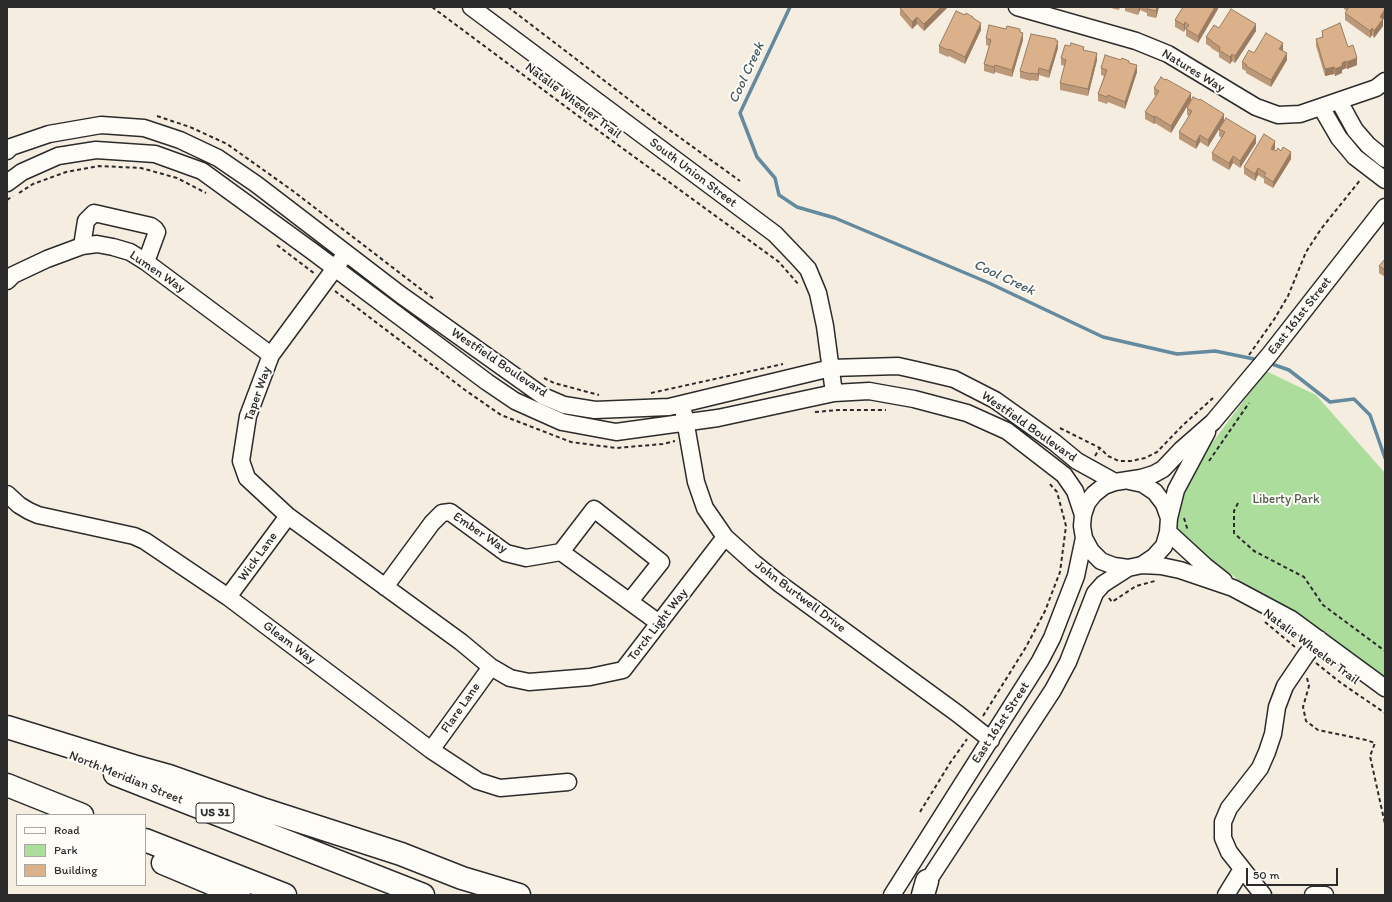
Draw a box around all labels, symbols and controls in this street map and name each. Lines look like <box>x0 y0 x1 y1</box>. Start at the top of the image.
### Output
water label: Cool Creek <box>726 40 768 106</box>
street label: Natures Way <box>1159 46 1227 96</box>
street label: Natalie Wheeler Trail <box>522 60 624 142</box>
street label: South Union Street <box>646 135 740 211</box>
street label: Lumen Way <box>126 248 188 296</box>
water label: Cool Creek <box>971 257 1037 299</box>
street label: East 161st Street <box>1265 274 1335 358</box>
street label: Westfield Boulevard <box>448 325 550 401</box>
street label: Taper Way <box>241 364 275 424</box>
street label: Westfield Boulevard <box>978 388 1080 466</box>
park label: Liberty Park <box>1252 492 1320 508</box>
street label: Ember Way <box>450 509 510 557</box>
street label: Wick Lane <box>235 529 281 585</box>
street label: John Burtwell Drive <box>751 558 849 636</box>
street label: Torch Light Way <box>625 586 691 664</box>
street label: Natalie Wheeler Trail <box>1260 606 1362 688</box>
street label: Gleam Way <box>260 618 318 668</box>
street label: East 161st Street <box>969 679 1033 767</box>
street label: Flare Lane <box>438 680 484 736</box>
street label: North Meridian Street <box>67 748 185 808</box>
road number: US 31 <box>196 803 234 823</box>
legend <box>16 814 146 886</box>
text: Road <box>54 823 80 837</box>
text: Park <box>54 843 78 857</box>
scale bar <box>1248 860 1340 886</box>
text: Building <box>54 863 97 877</box>
text: 50 m <box>1253 868 1279 882</box>

